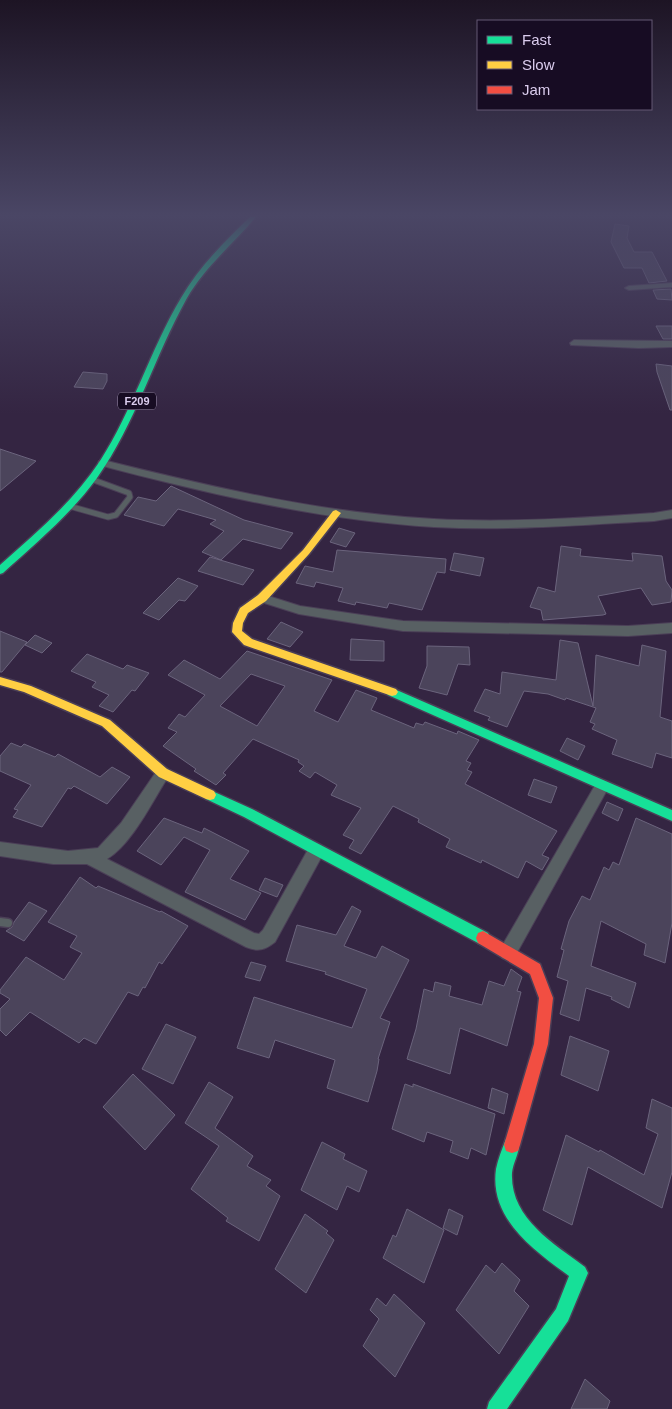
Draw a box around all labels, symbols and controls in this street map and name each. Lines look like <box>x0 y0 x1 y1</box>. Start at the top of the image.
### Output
legend <box>477 20 652 110</box>
text: Fast <box>522 31 552 48</box>
text: Slow <box>522 56 555 73</box>
text: Jam <box>522 81 550 98</box>
road number: F209 <box>118 392 156 410</box>

